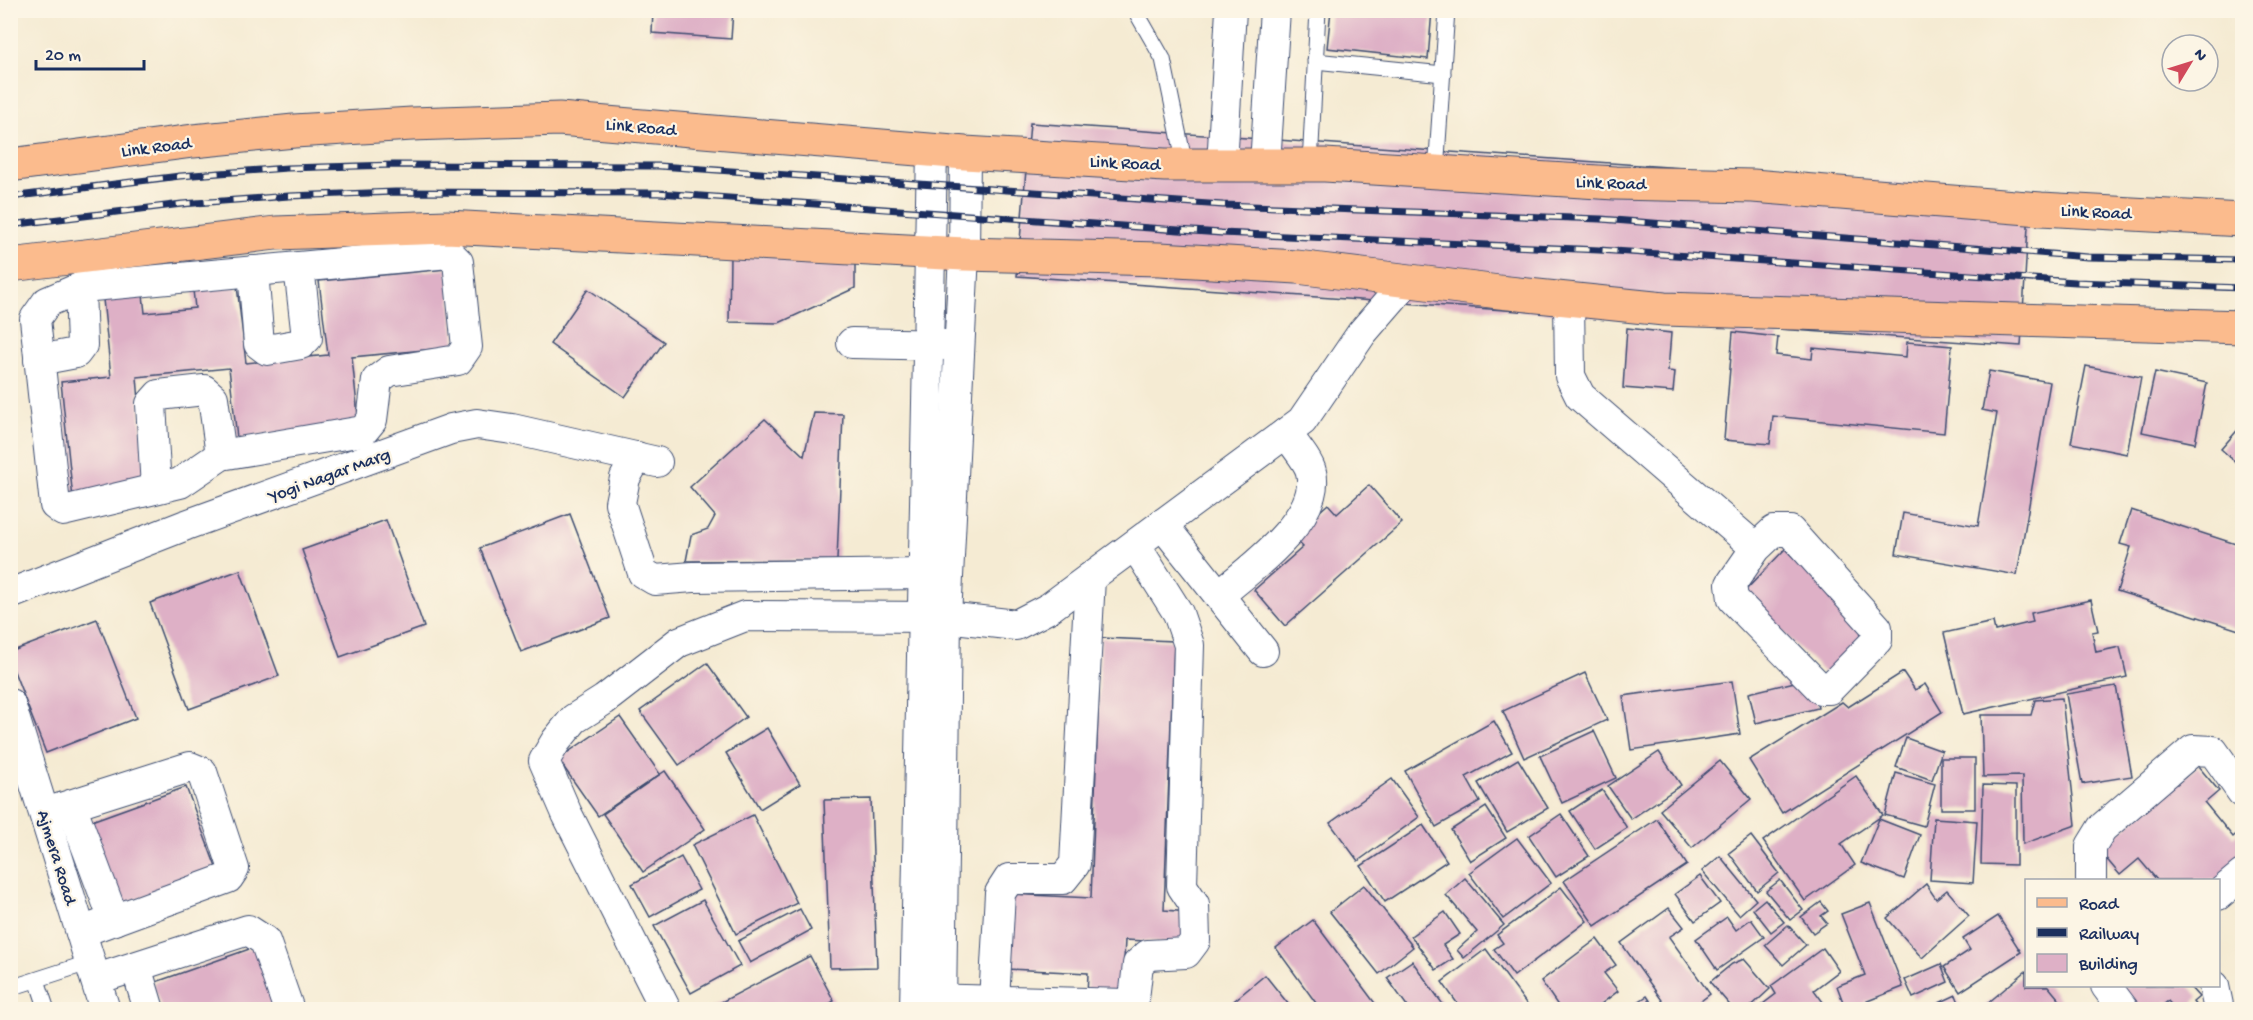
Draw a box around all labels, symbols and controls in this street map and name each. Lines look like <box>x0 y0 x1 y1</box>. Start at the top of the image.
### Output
scale bar <box>36 33 144 71</box>
north arrow <box>2160 33 2220 93</box>
text: 20 m <box>45 46 81 67</box>
text: N <box>2188 46 2210 66</box>
street label: Link Road <box>605 115 678 142</box>
street label: Link Road <box>120 134 194 163</box>
street label: Link Road <box>1089 152 1162 177</box>
street label: Link Road <box>1575 173 1648 196</box>
street label: Link Road <box>2060 201 2133 226</box>
street label: Yogi Nagar Marg <box>264 445 393 509</box>
street label: Ajmera Road <box>31 808 80 909</box>
legend <box>2025 879 2220 987</box>
text: Road <box>2079 895 2120 916</box>
text: Railway <box>2079 925 2139 946</box>
text: Building <box>2078 955 2138 976</box>

